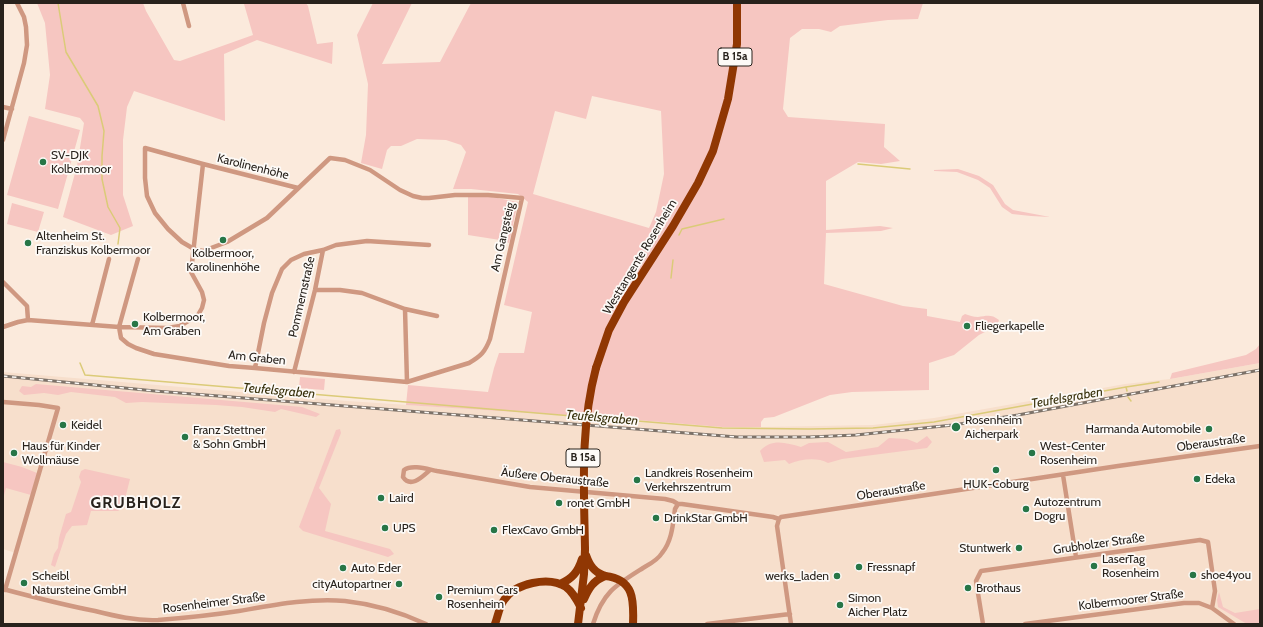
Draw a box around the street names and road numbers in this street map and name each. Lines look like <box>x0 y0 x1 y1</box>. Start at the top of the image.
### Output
road number: B 15a <box>718 48 752 66</box>
street label: Karolinenhöhe <box>216 151 290 183</box>
street label: Westtangente Rosenheim <box>600 197 680 317</box>
street label: Am Gangsteig <box>488 201 518 273</box>
street label: Pommernstraße <box>286 255 318 339</box>
street label: Am Graben <box>228 348 286 368</box>
street label: Oberaustraße <box>1176 431 1246 455</box>
road number: B 15a <box>566 449 600 467</box>
street label: Äußere Oberaustraße <box>500 465 610 491</box>
street label: Oberaustraße <box>856 478 926 504</box>
street label: Grubholzer Straße <box>1052 530 1146 558</box>
street label: Kolbermoorer Straße <box>1078 586 1184 614</box>
street label: Rosenheimer Straße <box>162 590 266 616</box>

